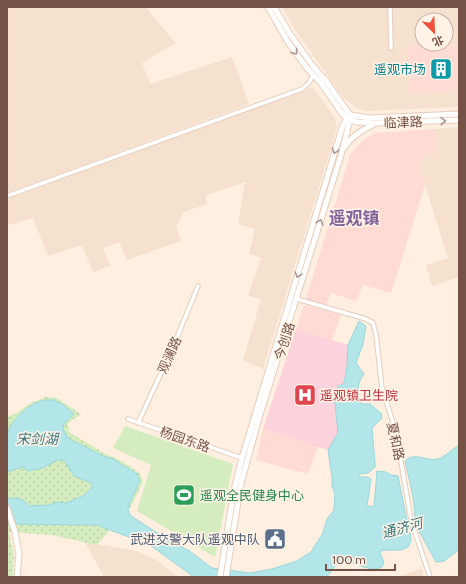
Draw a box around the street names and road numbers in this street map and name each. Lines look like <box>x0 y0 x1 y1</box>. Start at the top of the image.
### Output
street label: 临津路 <box>383 113 423 131</box>
street label: 今创路 <box>270 320 298 362</box>
street label: 观澜路 <box>154 334 184 376</box>
street label: 夏和路 <box>384 420 408 462</box>
street label: 杨园东路 <box>158 423 212 455</box>

